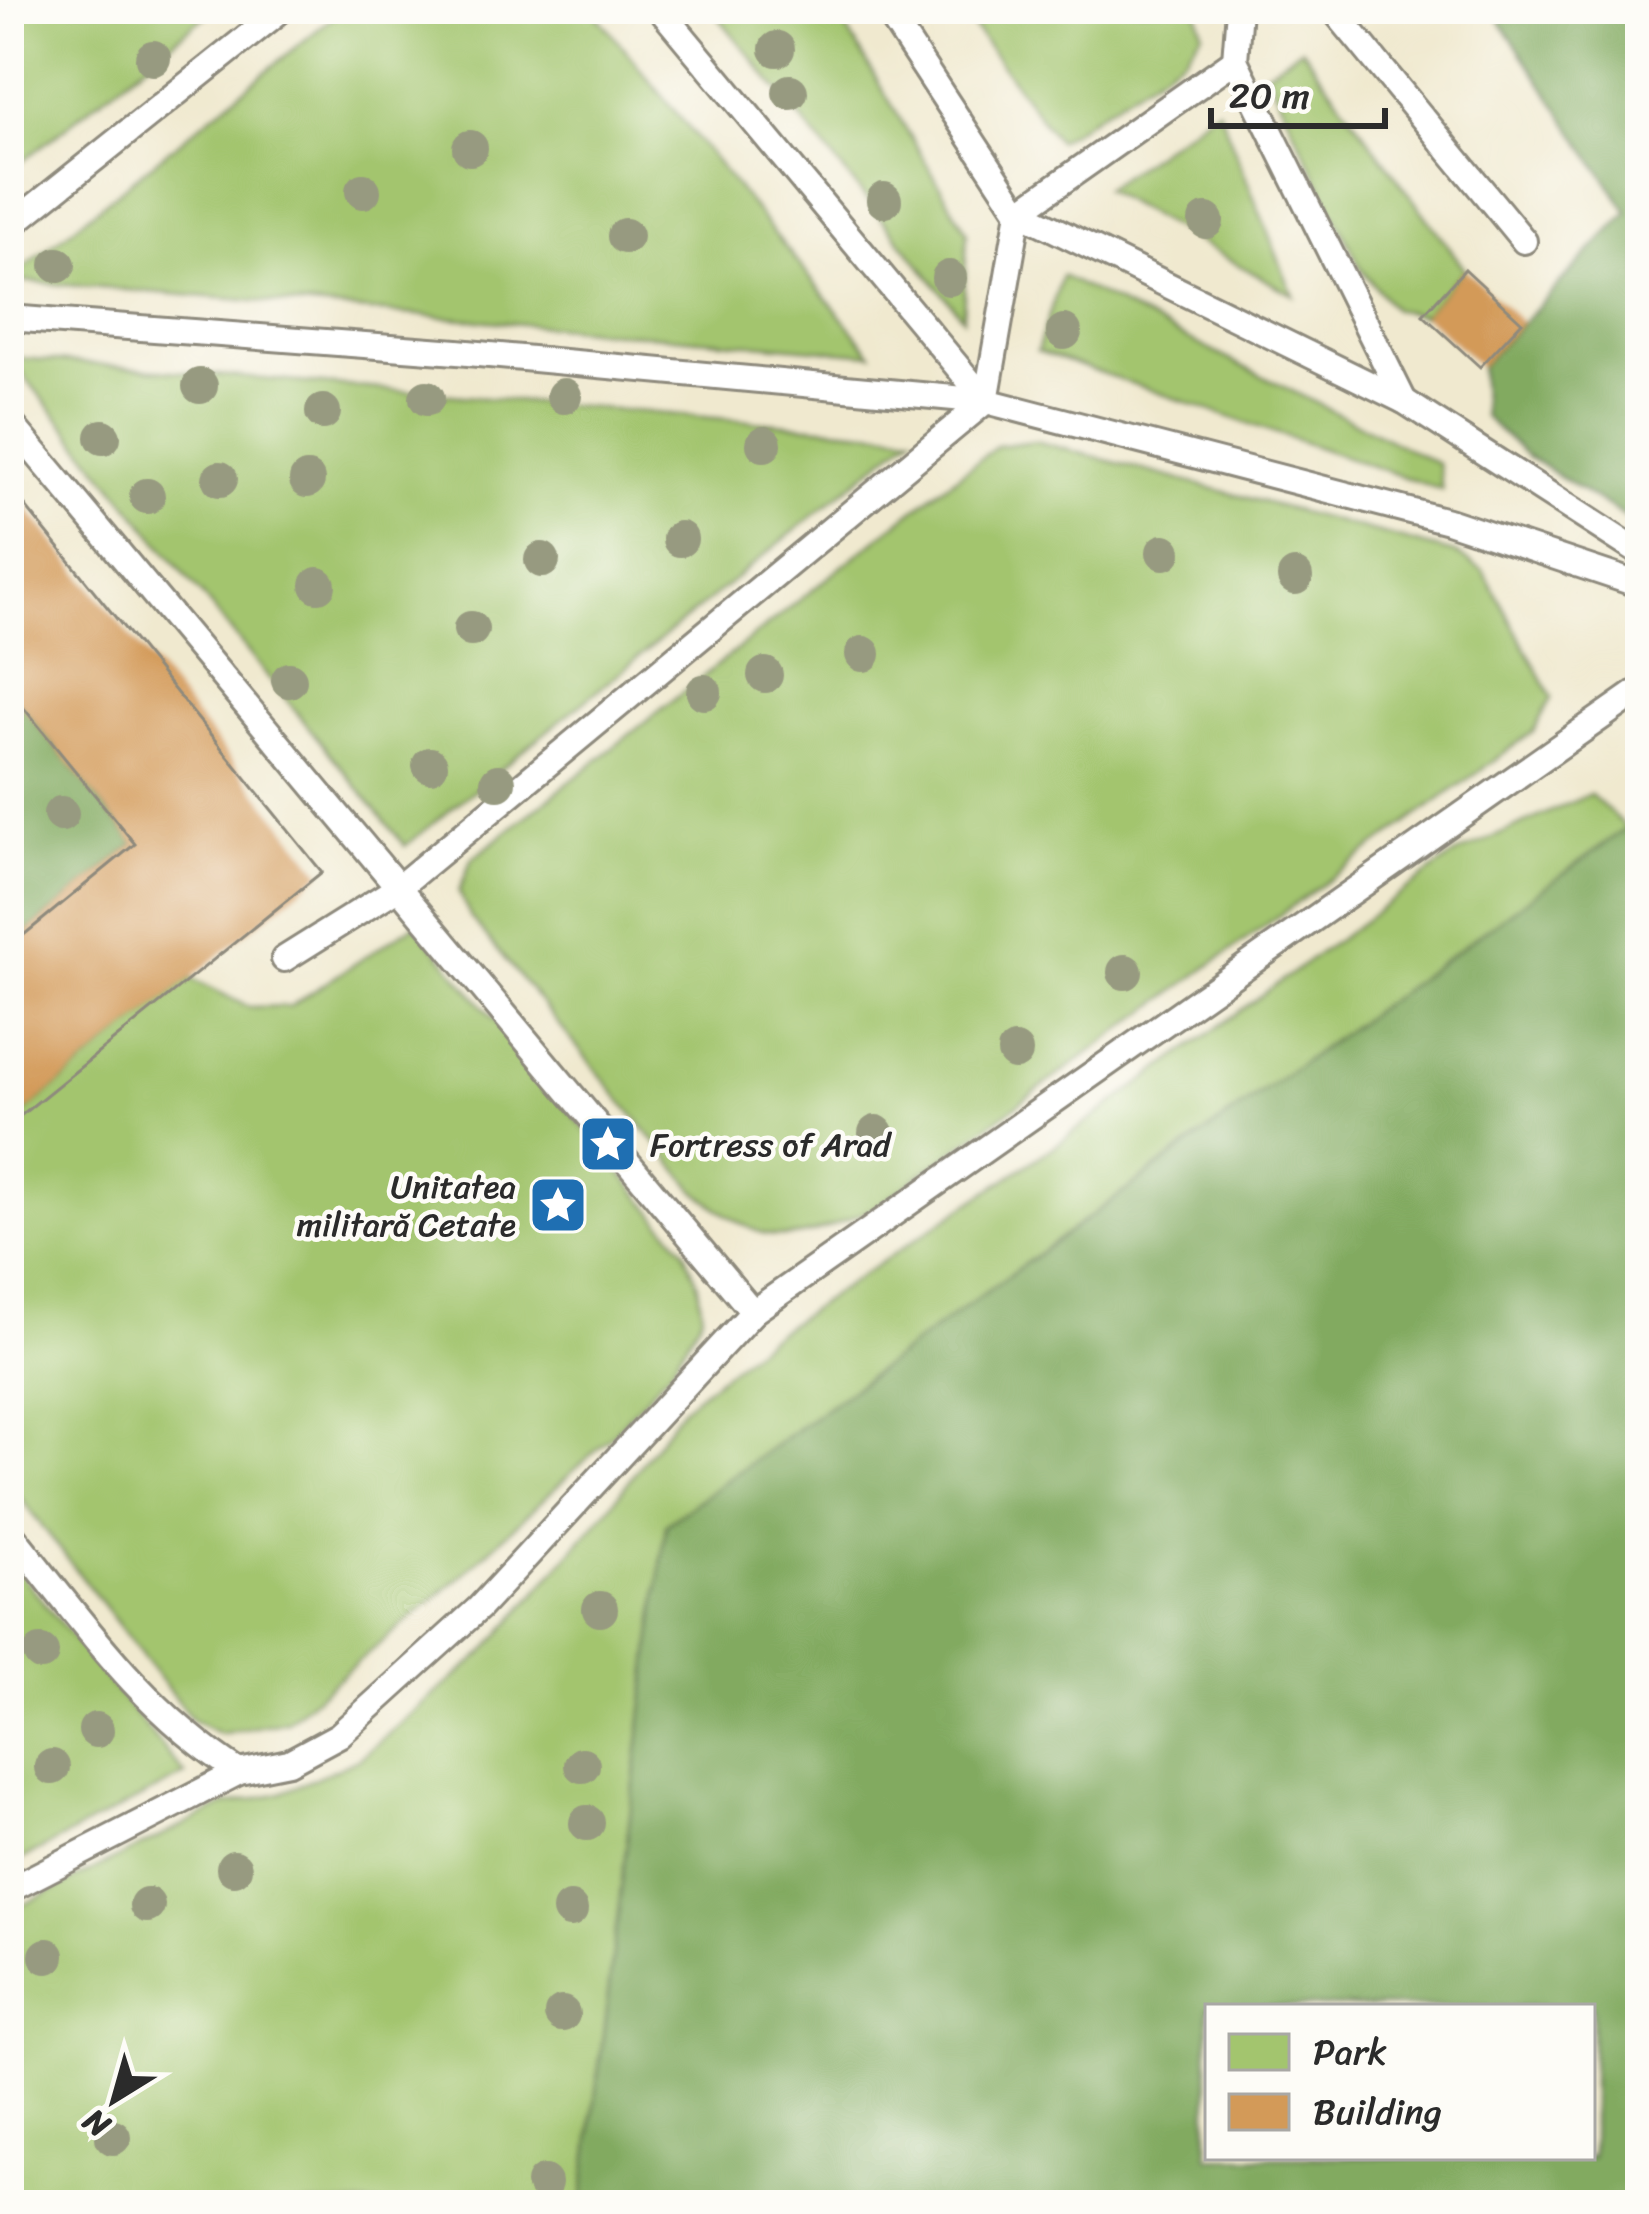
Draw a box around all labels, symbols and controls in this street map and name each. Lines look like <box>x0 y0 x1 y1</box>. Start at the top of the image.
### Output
scale bar <box>1211 54 1385 128</box>
text: 20 m <box>1229 64 1310 128</box>
place icon: Fortress of Arad <box>577 1113 639 1175</box>
place label: Fortress of Arad <box>650 1116 893 1174</box>
place label: Unitatea militară Cetate <box>297 1158 516 1254</box>
place icon: Unitatea militară Cetate <box>527 1174 589 1236</box>
legend <box>1205 2004 1595 2160</box>
text: Park <box>1313 2020 1387 2084</box>
north arrow <box>54 2040 174 2160</box>
text: Building <box>1313 2080 1442 2144</box>
text: N <box>69 2092 124 2154</box>

